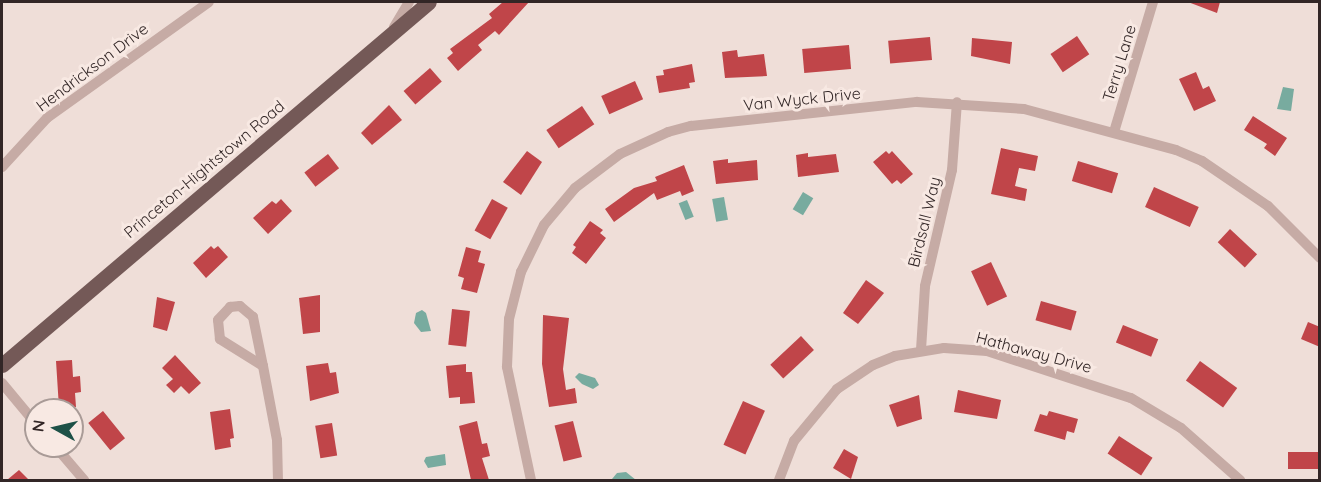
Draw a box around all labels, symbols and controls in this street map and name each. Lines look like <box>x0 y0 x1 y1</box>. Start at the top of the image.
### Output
street label: Hendrickson Drive <box>32 19 152 115</box>
street label: Terry Lane <box>1098 22 1140 104</box>
street label: Van Wyck Drive <box>742 83 862 115</box>
street label: Princeton-Hightstown Road <box>120 96 288 242</box>
street label: Birdsall Way <box>903 175 945 269</box>
street label: Hathaway Drive <box>974 327 1094 377</box>
north arrow <box>24 398 84 458</box>
text: N <box>27 419 49 433</box>

